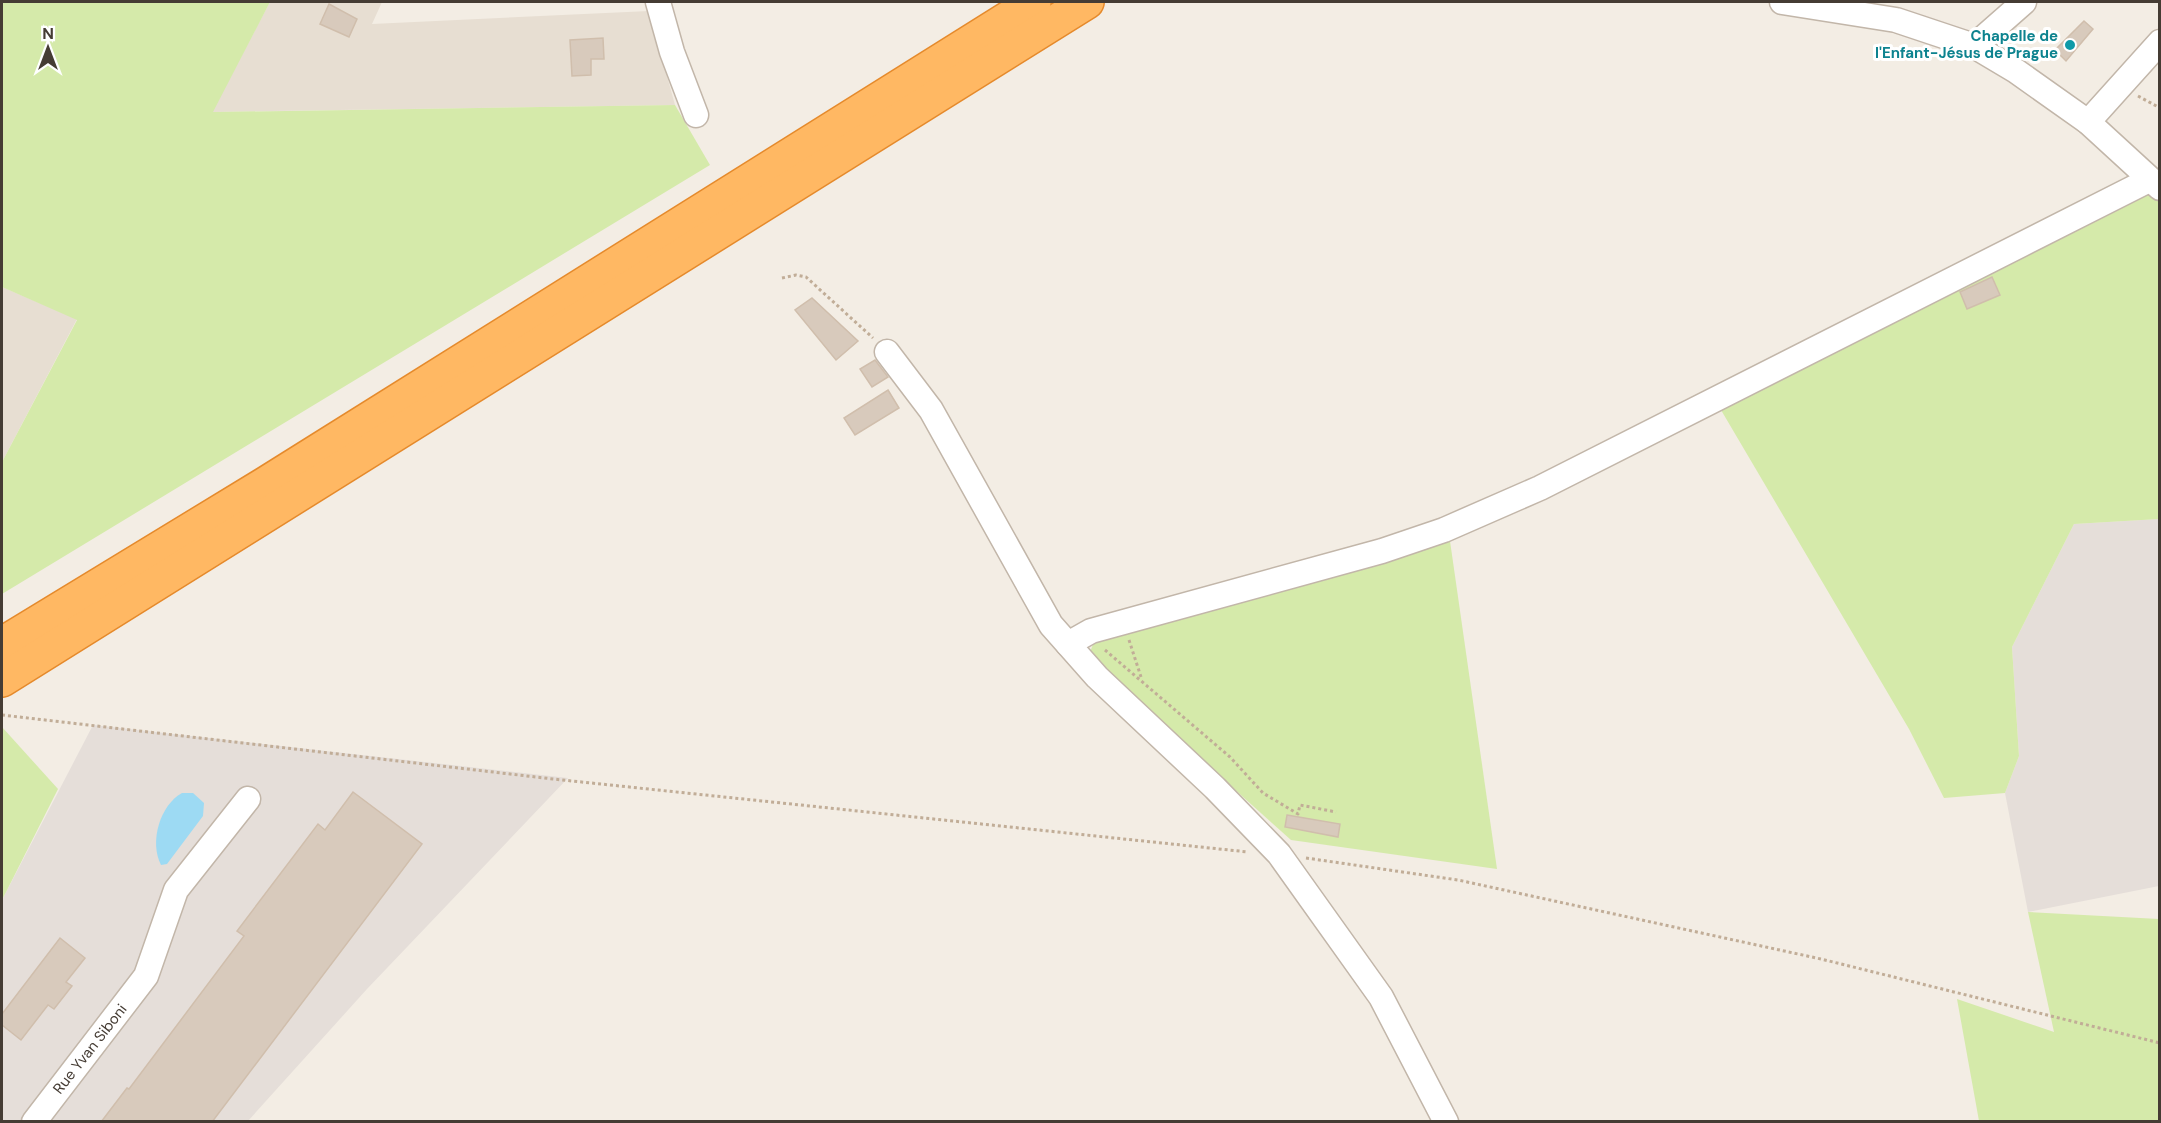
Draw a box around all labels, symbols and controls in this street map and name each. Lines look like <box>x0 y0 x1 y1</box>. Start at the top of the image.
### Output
north arrow <box>18 18 78 78</box>
text: N <box>42 23 54 44</box>
place label: Chapelle de l'Enfant-Jésus de Prague <box>1875 26 2058 63</box>
marker: Chapelle de l'Enfant-Jésus de Prague <box>2063 38 2077 52</box>
street label: Rue Yvan Siboni <box>49 1000 131 1098</box>

